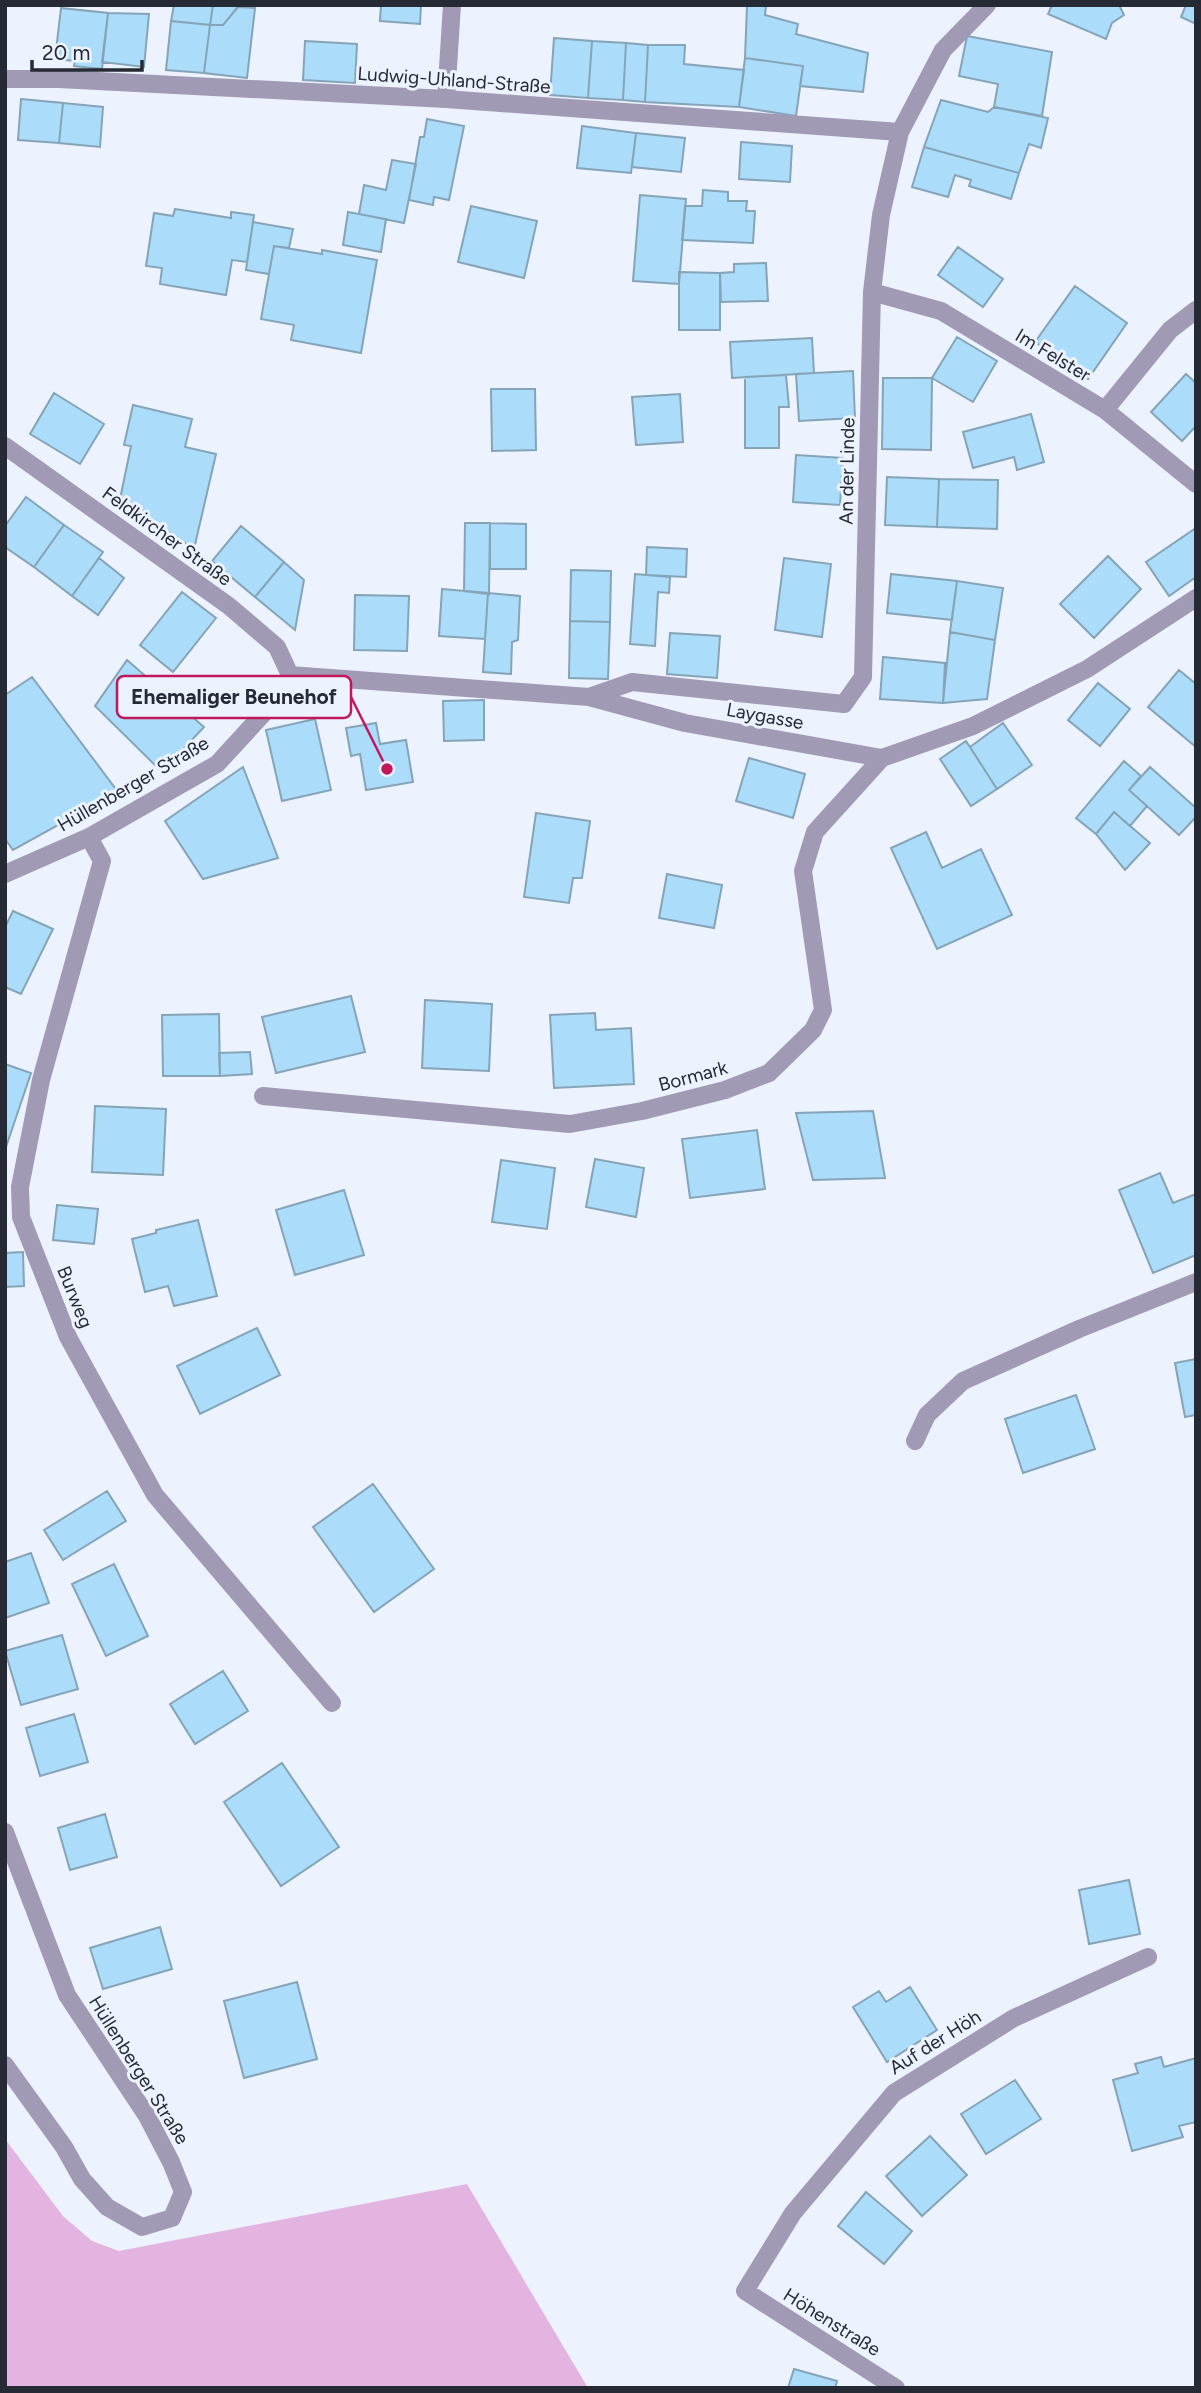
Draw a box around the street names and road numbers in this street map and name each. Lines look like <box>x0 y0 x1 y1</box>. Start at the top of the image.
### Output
street label: Ludwig-Uhland-Straße <box>357 62 551 98</box>
street label: Im Felster <box>1011 324 1095 387</box>
street label: An der Linde <box>835 417 859 525</box>
street label: Feldkircher Straße <box>98 481 236 591</box>
street label: Laygasse <box>725 698 805 734</box>
street label: Hüllenberger Straße <box>53 731 213 837</box>
street label: Bormark <box>656 1056 731 1096</box>
street label: Burweg <box>52 1263 98 1331</box>
street label: Hüllenberger Straße <box>84 1991 194 2149</box>
street label: Auf der Höh <box>885 2005 985 2079</box>
street label: Höhenstraße <box>779 2283 885 2361</box>

